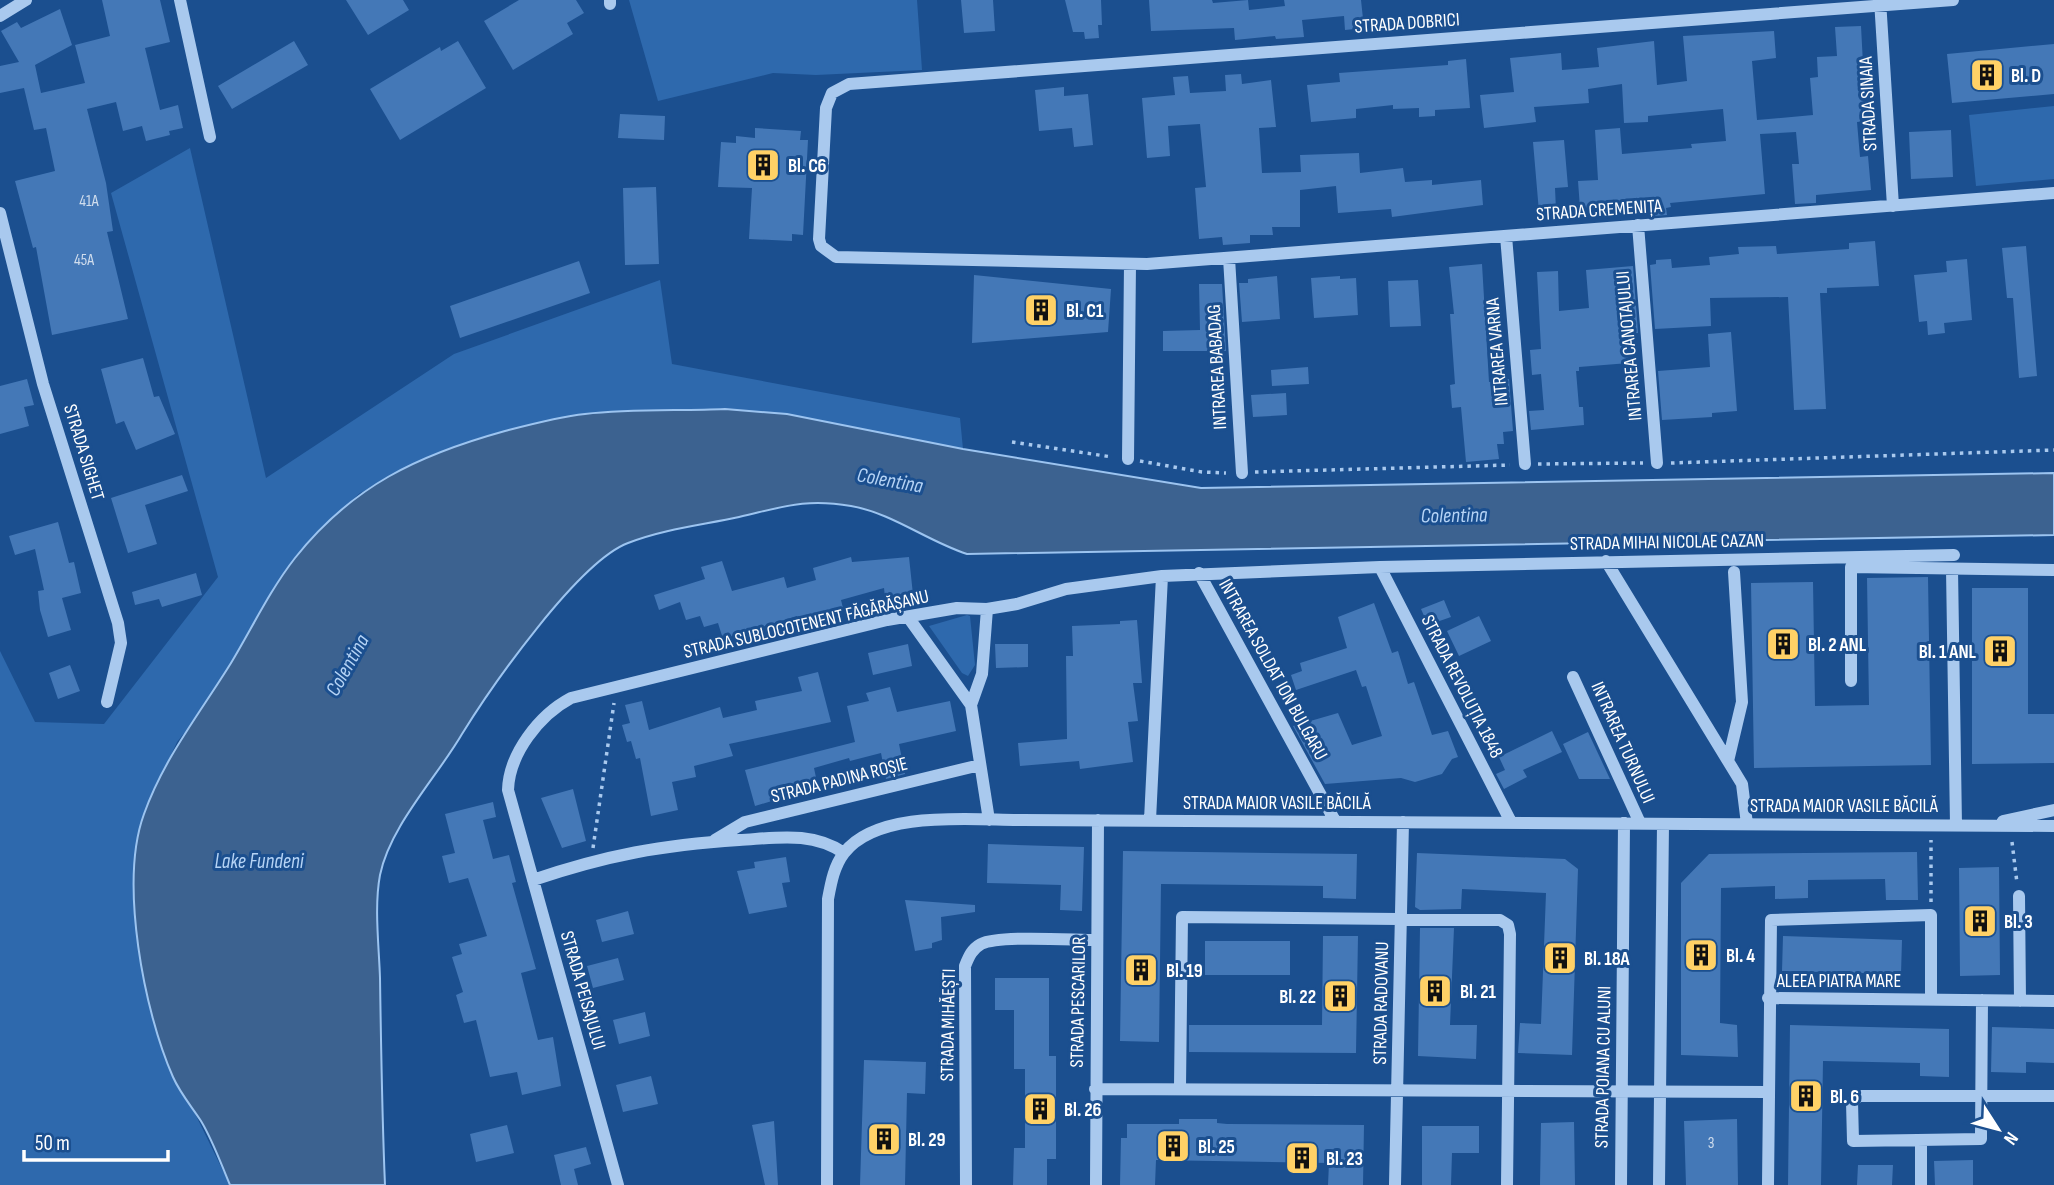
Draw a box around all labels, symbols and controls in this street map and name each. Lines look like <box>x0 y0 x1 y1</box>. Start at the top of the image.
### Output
street label: STRADA DOBRICI <box>1354 8 1461 39</box>
street label: STRADA SINAIA <box>1854 55 1882 152</box>
building icon: Bl. D <box>1968 56 2006 94</box>
place label: Bl. D <box>2011 65 2041 88</box>
building icon: Bl. C6 <box>744 146 782 184</box>
place label: Bl. C6 <box>788 155 827 178</box>
house number: 41A <box>79 192 99 211</box>
street label: STRADA CREMENIȚA <box>1535 195 1664 226</box>
house number: 45A <box>74 251 94 270</box>
street label: INTRAREA CANOTAJULUI <box>1611 270 1648 422</box>
building icon: Bl. C1 <box>1022 291 1060 329</box>
street label: INTRAREA VARNA <box>1481 296 1514 407</box>
place label: Bl. C1 <box>1066 300 1104 323</box>
street label: INTRAREA BABADAG <box>1203 304 1232 430</box>
street label: STRADA SIGHET <box>58 402 109 504</box>
water label: Colentina <box>855 462 925 499</box>
water label: Colentina <box>1420 502 1488 529</box>
street label: STRADA MIHAI NICOLAE CAZAN <box>1570 529 1764 556</box>
street label: INTRAREA SOLDAT ION BULGARU <box>1213 575 1332 764</box>
street label: STRADA SUBLOCOTENENT FĂGĂRĂȘANU <box>681 585 931 664</box>
street label: STRADA REVOLUȚIA 1848 <box>1416 611 1508 762</box>
building icon: Bl. 2 ANL <box>1764 625 1802 663</box>
water label: Colentina <box>320 630 375 700</box>
building icon: Bl. 1 ANL <box>1981 632 2019 670</box>
place label: Bl. 2 ANL <box>1808 634 1867 657</box>
place label: Bl. 1 ANL <box>1919 641 1977 664</box>
street label: INTRAREA TURNULUI <box>1586 678 1660 807</box>
street label: STRADA PADINA ROȘIE <box>769 752 910 809</box>
street label: STRADA MAIOR VASILE BĂCILĂ <box>1183 792 1372 815</box>
street label: STRADA MAIOR VASILE BĂCILĂ <box>1750 795 1939 818</box>
water label: Lake Fundeni <box>214 849 305 874</box>
building icon: Bl. 3 <box>1961 902 1999 940</box>
place label: Bl. 3 <box>2004 911 2033 934</box>
street label: STRADA PEISAJULUI <box>555 929 610 1052</box>
street label: STRADA PESCARILOR <box>1066 936 1091 1068</box>
building icon: Bl. 4 <box>1682 936 1720 974</box>
building icon: Bl. 18A <box>1541 939 1579 977</box>
street label: STRADA RADOVANU <box>1369 941 1394 1065</box>
place label: Bl. 4 <box>1726 945 1755 968</box>
place label: Bl. 18A <box>1584 948 1631 971</box>
building icon: Bl. 19 <box>1122 951 1160 989</box>
place label: Bl. 19 <box>1166 960 1203 983</box>
street label: STRADA MIHĂEȘTI <box>936 968 961 1082</box>
street label: ALEEA PIATRA MARE <box>1776 970 1901 993</box>
building icon: Bl. 21 <box>1416 972 1454 1010</box>
building icon: Bl. 22 <box>1321 977 1359 1015</box>
place label: Bl. 21 <box>1460 981 1497 1004</box>
place label: Bl. 22 <box>1279 986 1316 1009</box>
street label: STRADA POIANA CU ALUNI <box>1591 986 1616 1148</box>
building icon: Bl. 6 <box>1787 1077 1825 1115</box>
place label: Bl. 6 <box>1830 1086 1859 1109</box>
building icon: Bl. 26 <box>1021 1090 1059 1128</box>
north arrow <box>1963 1094 2033 1164</box>
place label: Bl. 26 <box>1064 1099 1102 1122</box>
scale bar <box>24 1118 168 1162</box>
building icon: Bl. 29 <box>865 1120 903 1158</box>
building icon: Bl. 25 <box>1154 1127 1192 1165</box>
text: N <box>1998 1127 2023 1149</box>
place label: Bl. 29 <box>908 1129 946 1152</box>
text: 50 m <box>35 1131 70 1156</box>
house number: 3 <box>1708 1134 1714 1153</box>
place label: Bl. 25 <box>1198 1136 1235 1159</box>
building icon: Bl. 23 <box>1283 1139 1321 1177</box>
place label: Bl. 23 <box>1326 1148 1363 1171</box>

